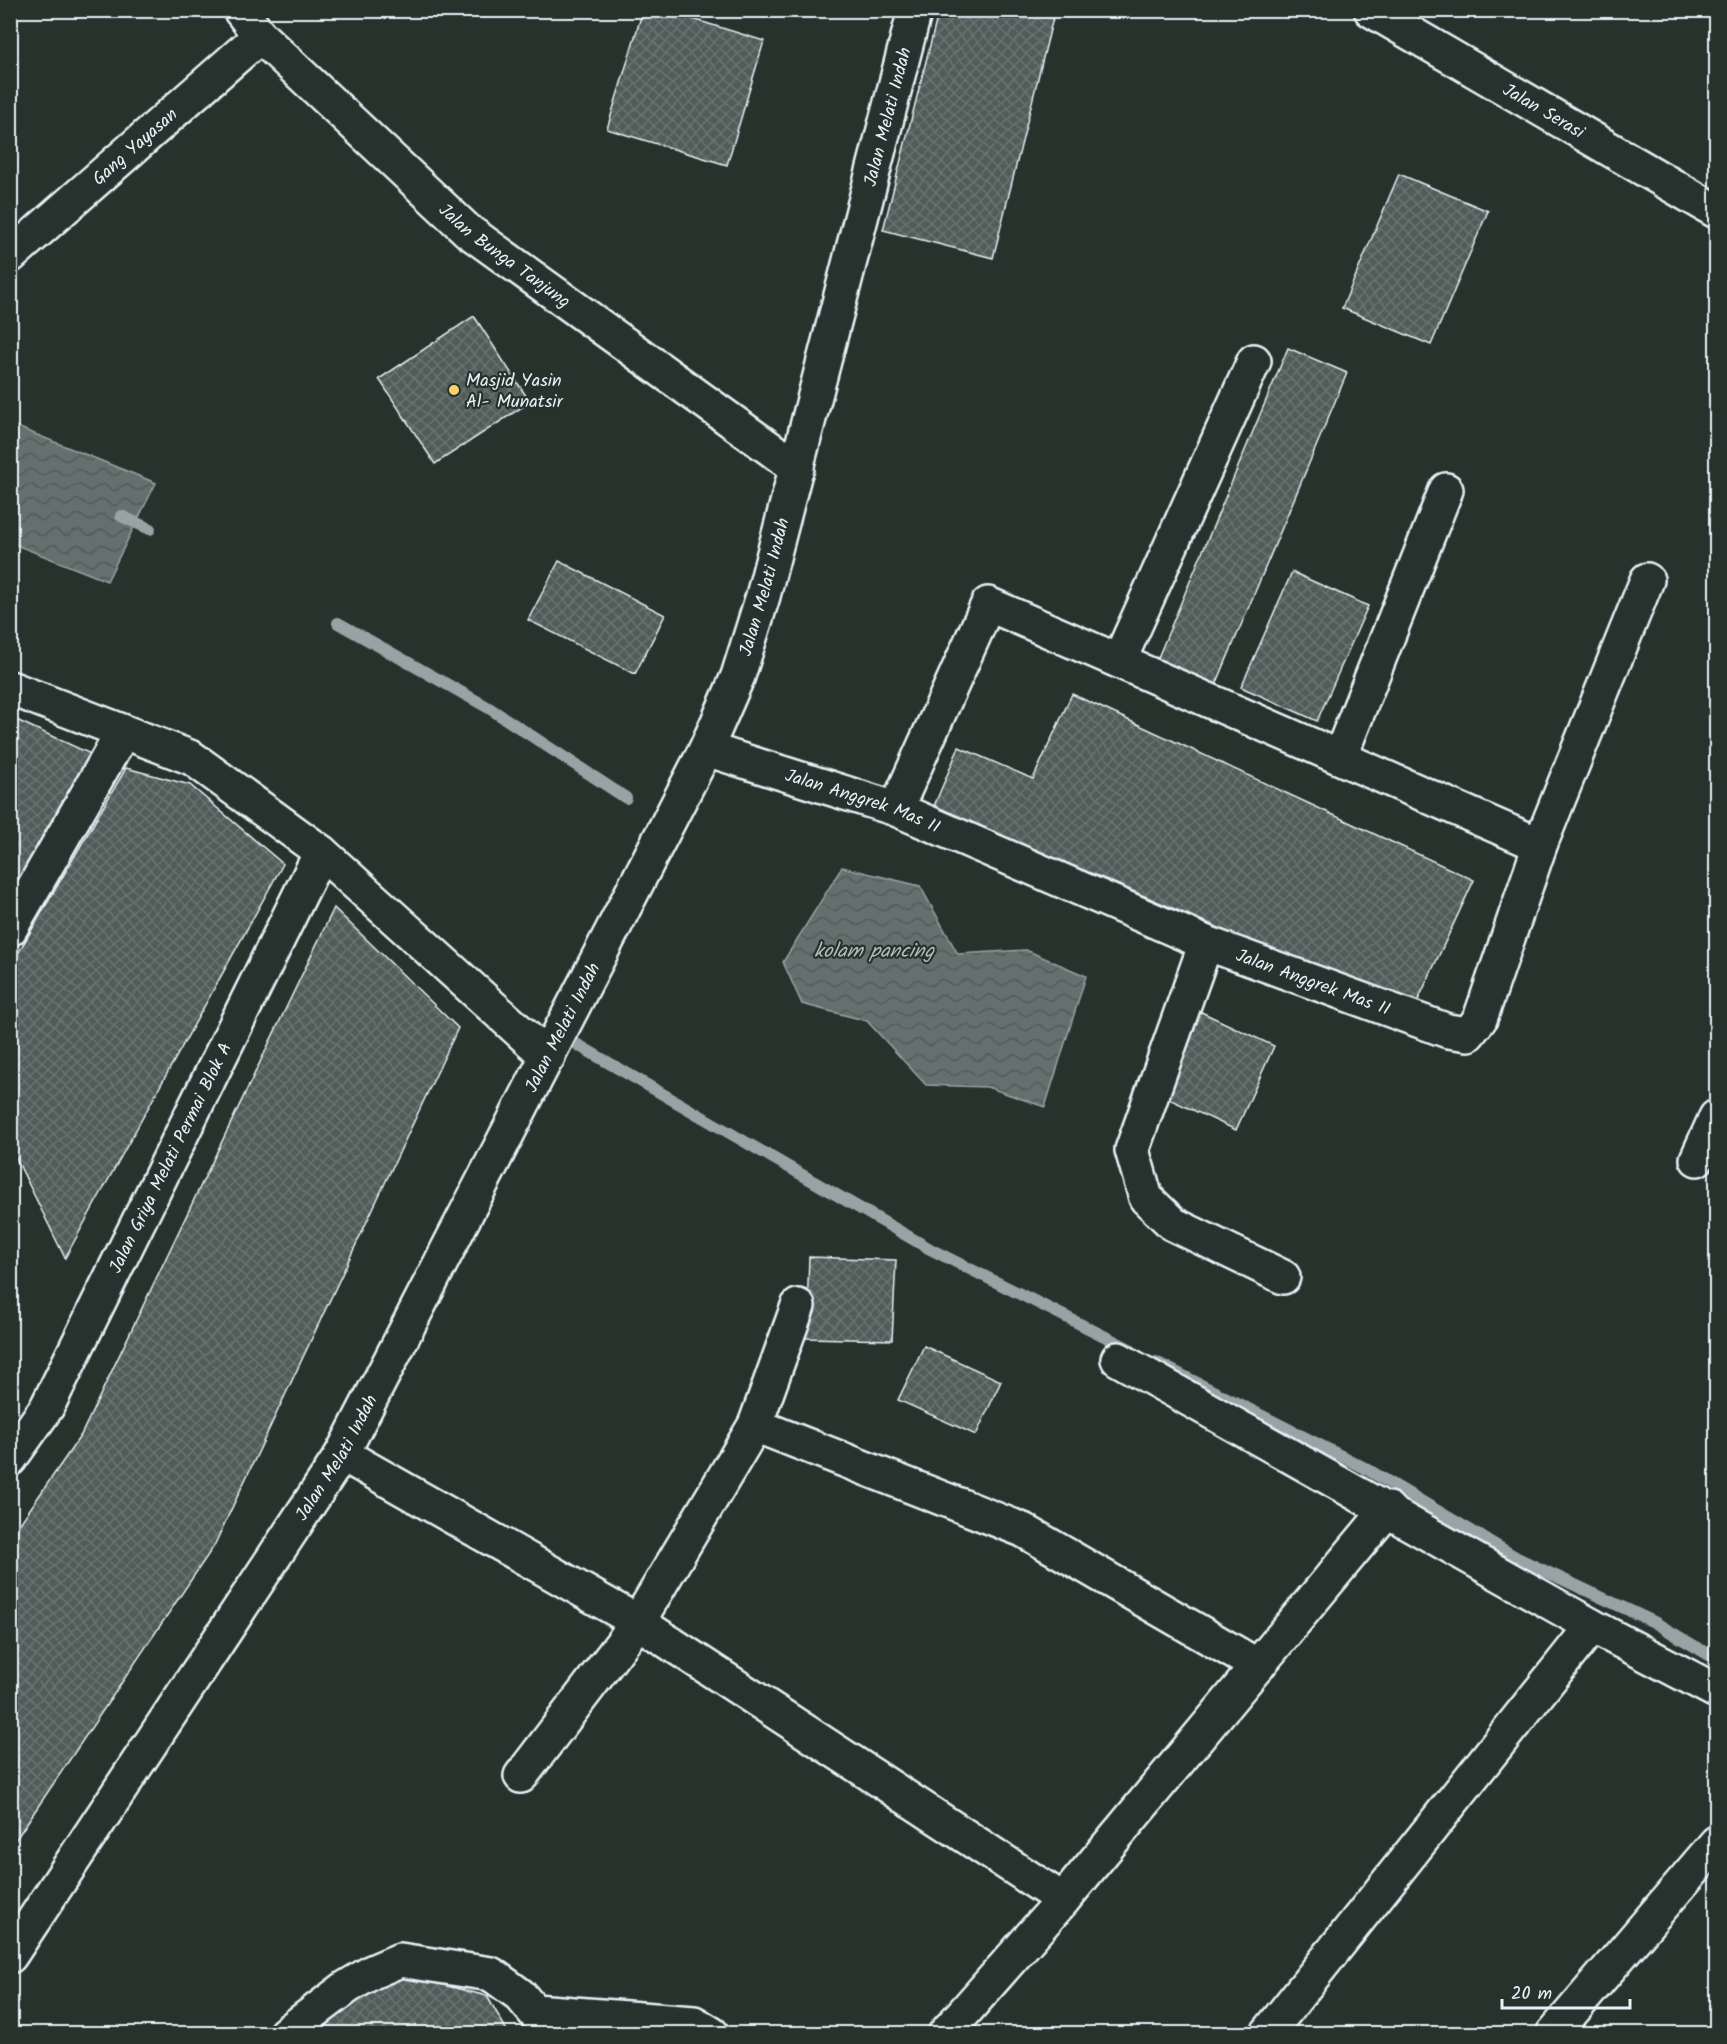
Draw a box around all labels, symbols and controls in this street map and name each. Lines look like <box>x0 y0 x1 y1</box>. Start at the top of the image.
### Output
street label: Jalan Melati Indah <box>857 44 921 190</box>
street label: Jalan Serasi <box>1497 77 1590 148</box>
street label: Gang Yayasan <box>86 101 185 193</box>
street label: Jalan Bunga Tanjung <box>431 197 576 316</box>
place label: Masjid Yasin Al- Munatsir <box>466 367 564 417</box>
marker: Masjid Yasin Al- Munatsir <box>447 383 461 397</box>
street label: Jalan Melati Indah <box>732 515 799 660</box>
street label: Jalan Anggrek Mas II <box>781 762 944 842</box>
water label: kolam pancing <box>814 936 936 968</box>
street label: Jalan Anggrek Mas II <box>1231 942 1394 1025</box>
street label: Jalan Melati Indah <box>518 958 609 1098</box>
street label: Jalan Griya Melati Permai Blok A <box>102 1038 241 1279</box>
street label: Jalan Melati Indah <box>289 1390 386 1527</box>
scale bar <box>1502 1972 1630 2010</box>
text: 20 m <box>1511 1980 1552 2009</box>

